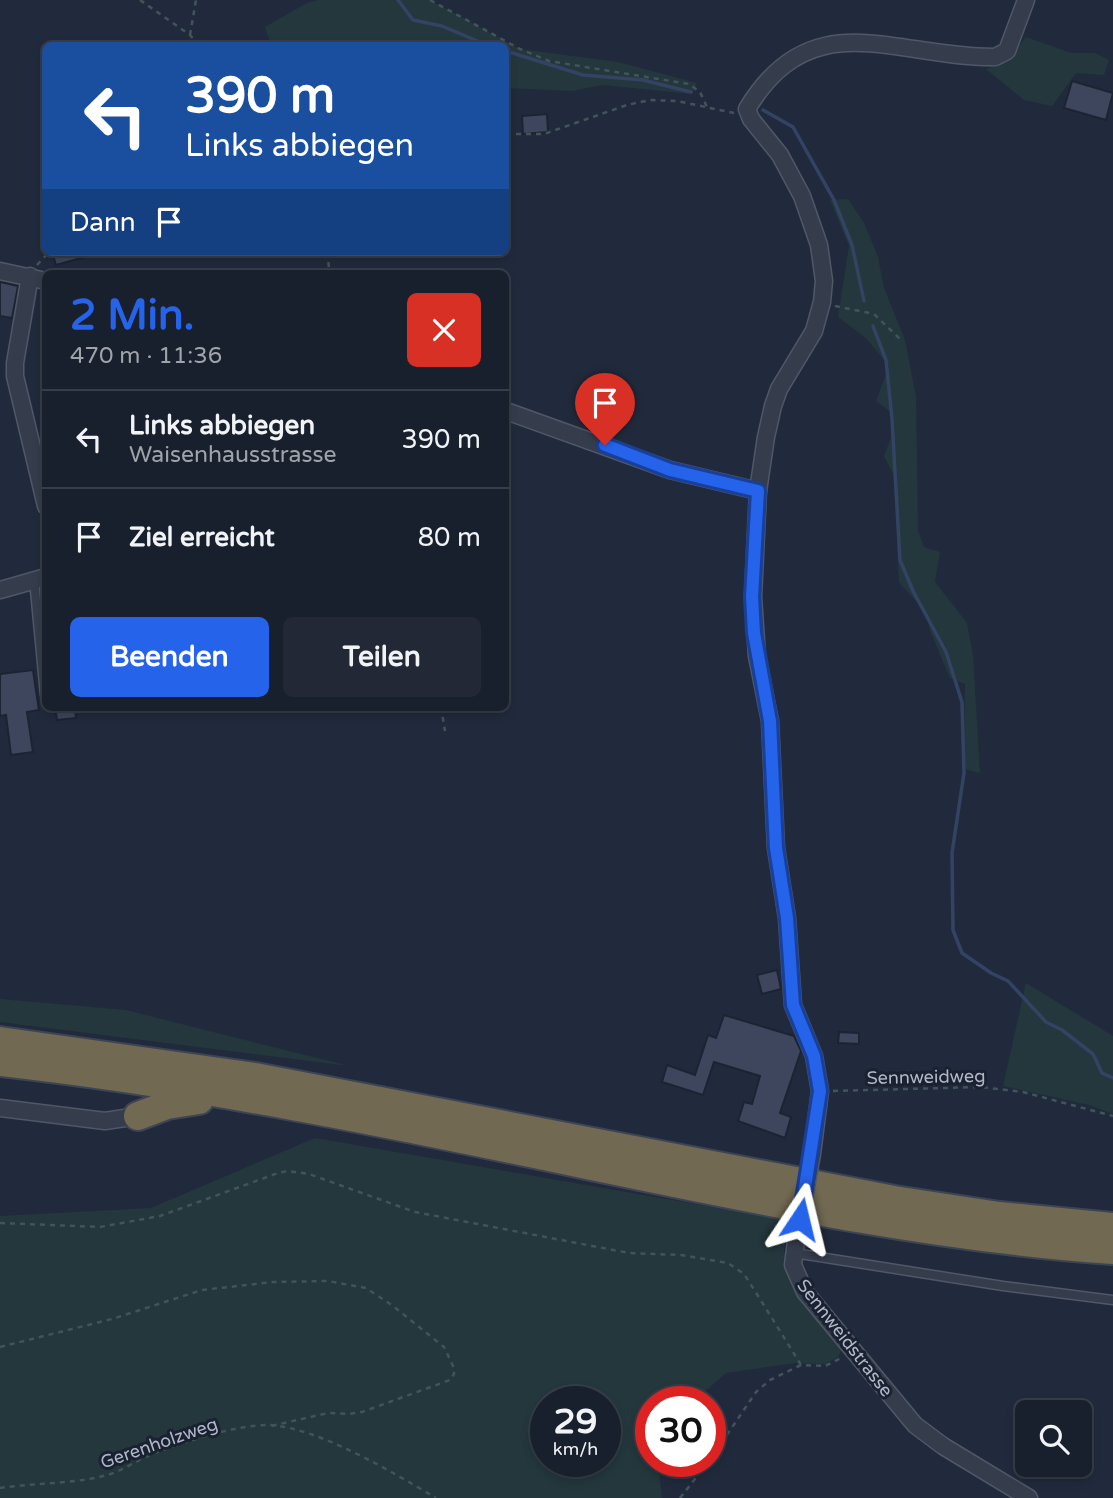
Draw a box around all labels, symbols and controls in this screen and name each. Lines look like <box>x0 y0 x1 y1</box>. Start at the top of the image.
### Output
text: 390 m <box>185 67 335 126</box>
icon: left <box>70 70 161 161</box>
text: Links abbiegen <box>185 127 414 165</box>
icon: arrive <box>150 203 188 241</box>
text: Dann <box>70 207 136 238</box>
text: 2 Min. <box>70 290 194 341</box>
button: close <box>407 293 481 367</box>
text: 470 m · 11:36 <box>70 342 222 370</box>
pin <box>575 373 635 445</box>
icon: arrive <box>586 384 624 422</box>
text: Links abbiegen <box>129 410 315 441</box>
icon: left <box>70 420 108 458</box>
text: 390 m <box>401 424 481 455</box>
text: Waisenhausstrasse <box>129 441 337 469</box>
icon: arrive <box>70 518 108 556</box>
text: Ziel erreicht <box>129 522 275 553</box>
text: 80 m <box>418 522 481 553</box>
button: Beenden <box>70 617 269 697</box>
button: Teilen <box>283 617 481 697</box>
street label: Sennweidweg <box>866 1065 986 1089</box>
position arrow <box>763 1182 837 1256</box>
street label: Sennweidstrasse <box>792 1275 898 1401</box>
speed limit sign: 30 <box>635 1386 726 1477</box>
map controls <box>1015 1400 1092 1477</box>
button: search <box>1015 1400 1092 1477</box>
text: 29 <box>554 1401 597 1443</box>
street label: Gerenholzweg <box>97 1413 221 1473</box>
text: km/h <box>553 1438 598 1460</box>

